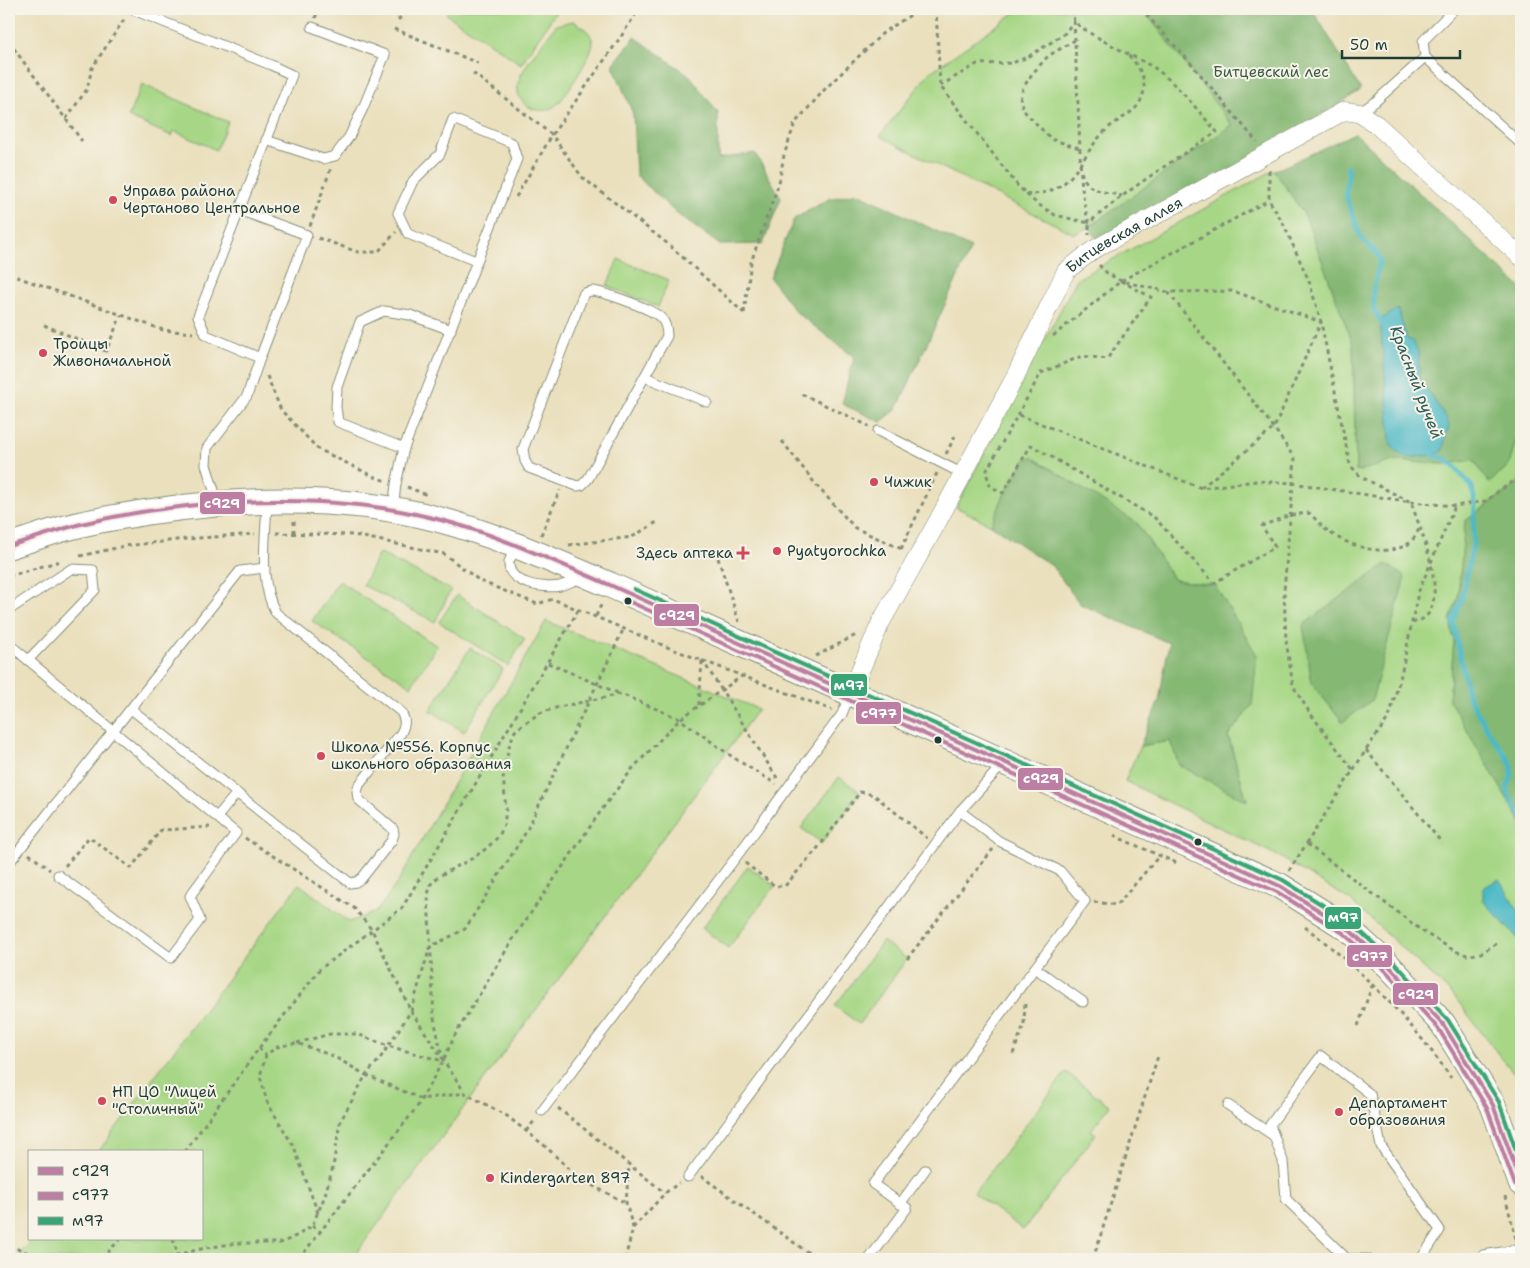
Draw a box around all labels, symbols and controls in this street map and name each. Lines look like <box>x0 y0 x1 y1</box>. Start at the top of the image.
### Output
scale bar <box>1342 28 1460 60</box>
text: 50 m <box>1350 35 1388 55</box>
park label: Битцевский лес <box>1213 62 1329 82</box>
place label: Управа района Чертаново Центральное <box>123 181 300 218</box>
street label: Битцевская аллея <box>1062 192 1186 277</box>
marker: Управа района Чертаново Центральное <box>107 194 119 206</box>
water label: Красный ручей <box>1385 323 1448 442</box>
place label: Троицы Живоначальной <box>53 334 172 371</box>
marker: Троицы Живоначальной <box>37 347 49 359</box>
place label: Чижик <box>884 472 932 492</box>
marker: Чижик <box>868 476 880 488</box>
line badge: с929 <box>199 491 246 515</box>
text: с929 <box>204 494 240 512</box>
place label: Pyatyorochka <box>787 541 887 561</box>
place label: Здесь аптека <box>636 543 734 563</box>
marker: Pyatyorochka <box>771 545 783 557</box>
marker: Здесь аптека <box>737 547 749 559</box>
unlabelled marker <box>623 596 633 606</box>
line badge: с929 <box>653 603 700 627</box>
text: с929 <box>659 606 695 624</box>
line badge: м97 <box>830 673 868 697</box>
text: м97 <box>834 676 865 694</box>
line badge: с977 <box>855 701 902 725</box>
text: с977 <box>861 704 897 722</box>
unlabelled marker <box>933 735 943 745</box>
place label: Школа №556. Корпус школьного образования <box>331 737 511 774</box>
marker: Школа №556. Корпус школьного образования <box>315 750 327 762</box>
line badge: с929 <box>1017 767 1064 791</box>
text: с929 <box>1023 769 1059 787</box>
unlabelled marker <box>1193 837 1203 847</box>
line badge: м97 <box>1324 906 1362 930</box>
text: м97 <box>1328 908 1359 926</box>
line badge: с977 <box>1346 944 1393 968</box>
text: с977 <box>1352 947 1388 965</box>
line badge: с929 <box>1392 982 1439 1006</box>
text: с929 <box>1398 985 1434 1003</box>
place label: НП ЦО "Лицей "Столичный" <box>112 1082 217 1119</box>
place label: Департамент образования <box>1349 1093 1448 1130</box>
marker: НП ЦО "Лицей "Столичный" <box>96 1095 108 1107</box>
marker: Департамент образования <box>1333 1106 1345 1118</box>
legend <box>28 1150 202 1240</box>
text: с929 <box>72 1161 110 1181</box>
place label: Kindergarten 897 <box>500 1168 630 1188</box>
marker: Kindergarten 897 <box>484 1172 496 1184</box>
text: с977 <box>72 1185 109 1205</box>
text: м97 <box>72 1211 104 1231</box>

